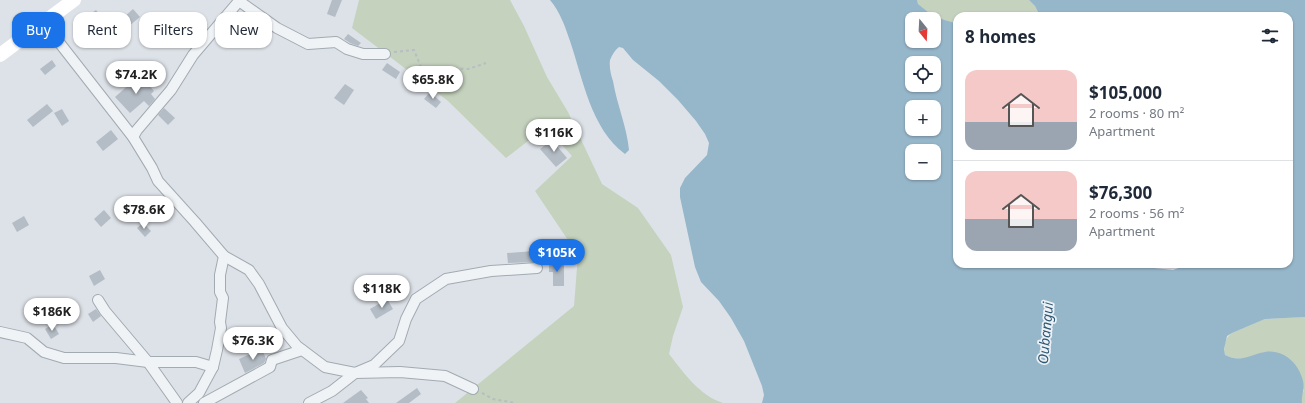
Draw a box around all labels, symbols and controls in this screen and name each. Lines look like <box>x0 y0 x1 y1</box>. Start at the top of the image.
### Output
chip: Buy <box>12 12 65 48</box>
chip: Rent <box>73 12 131 48</box>
chip: Filters <box>139 12 207 48</box>
chip: New <box>215 12 272 48</box>
north arrow <box>905 12 941 48</box>
map controls <box>905 12 941 180</box>
text: 8 homes <box>965 25 1036 48</box>
icon: filters <box>1259 25 1281 47</box>
button: locate <box>905 56 941 92</box>
pin: $74.2K <box>103 61 169 95</box>
text: $74.2K <box>115 65 157 83</box>
pin: $65.8K <box>400 66 466 100</box>
text: $65.8K <box>412 70 454 88</box>
text: $105,000 <box>1089 81 1162 104</box>
icon: home <box>997 86 1045 134</box>
button: + <box>905 100 941 136</box>
text: 2 rooms · 80 m² <box>1089 104 1184 122</box>
pin: $116K <box>526 119 582 153</box>
text: Apartment <box>1089 122 1155 140</box>
text: $116K <box>535 123 573 141</box>
button: − <box>905 144 941 180</box>
text: $76,300 <box>1089 181 1152 204</box>
icon: home <box>997 187 1045 235</box>
pin: $78.6K <box>111 196 177 230</box>
text: $78.6K <box>123 200 165 218</box>
text: 2 rooms · 56 m² <box>1089 204 1184 222</box>
text: Apartment <box>1089 222 1155 240</box>
pin: $105K <box>529 239 585 273</box>
text: $105K <box>538 243 576 261</box>
pin: $118K <box>354 275 410 309</box>
text: $118K <box>363 279 401 297</box>
pin: $186K <box>24 298 80 332</box>
water label: Oubangui <box>1033 301 1057 365</box>
text: $186K <box>33 302 71 320</box>
pin: $76.3K <box>220 327 286 361</box>
text: $76.3K <box>232 331 274 349</box>

